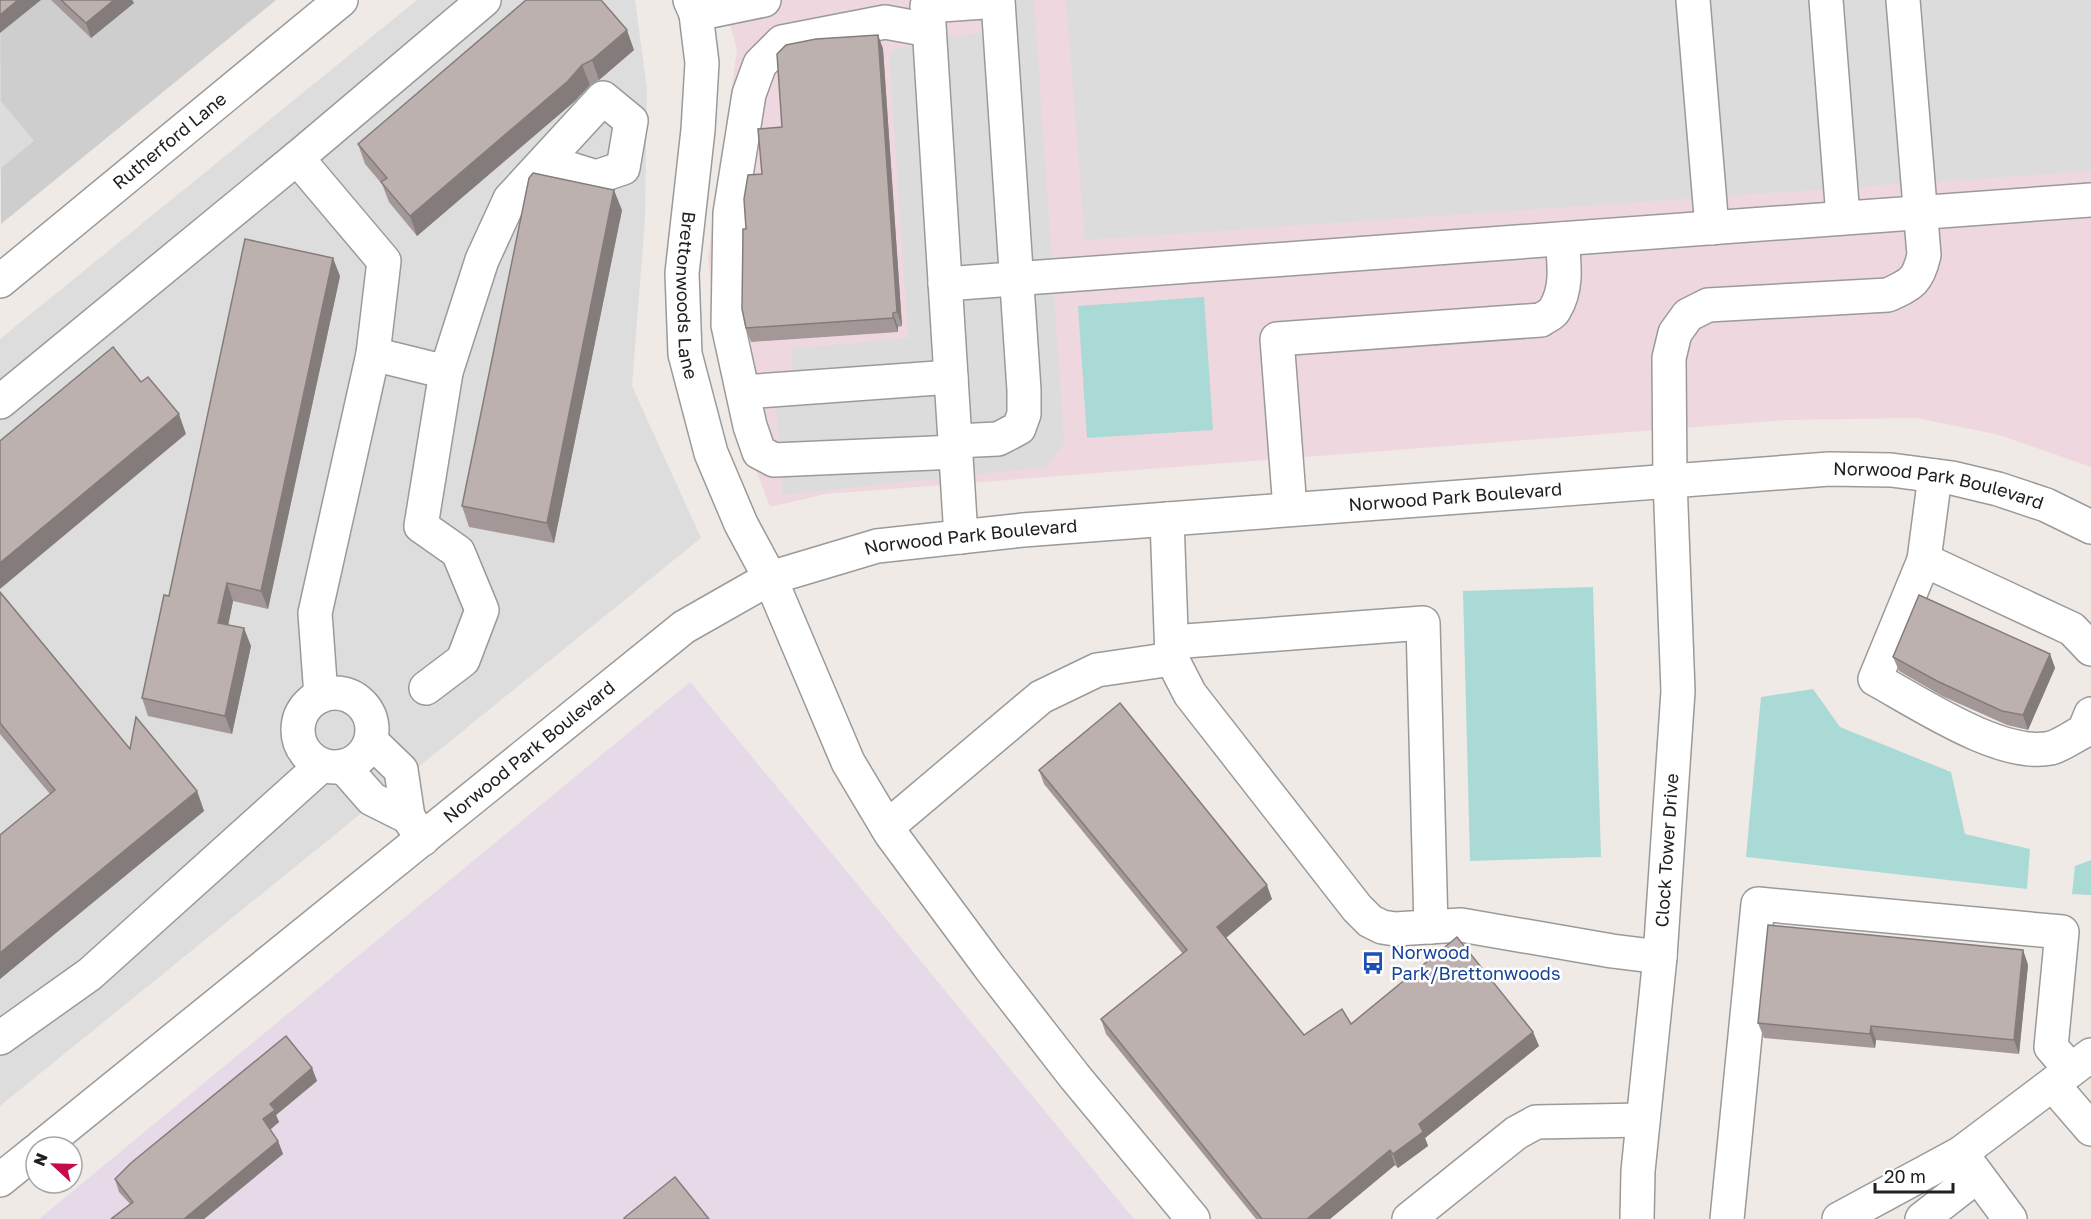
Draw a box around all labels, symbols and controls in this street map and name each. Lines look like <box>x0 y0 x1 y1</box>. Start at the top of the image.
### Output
street label: Rutherford Lane <box>108 87 230 194</box>
street label: Brettonwoods Lane <box>672 210 703 381</box>
street label: Norwood Park Boulevard <box>1833 457 2047 513</box>
street label: Norwood Park Boulevard <box>1348 477 1563 515</box>
street label: Norwood Park Boulevard <box>861 514 1078 559</box>
street label: Norwood Park Boulevard <box>439 675 619 827</box>
street label: Clock Tower Drive <box>1650 773 1682 928</box>
place label: Norwood Park/Brettonwoods <box>1391 941 1560 984</box>
bus stop icon: Norwood Park/Brettonwoods <box>1360 950 1386 976</box>
north arrow <box>24 1135 84 1195</box>
text: N <box>29 1150 52 1169</box>
scale bar <box>1875 1156 1953 1194</box>
text: 20 m <box>1884 1165 1926 1187</box>

